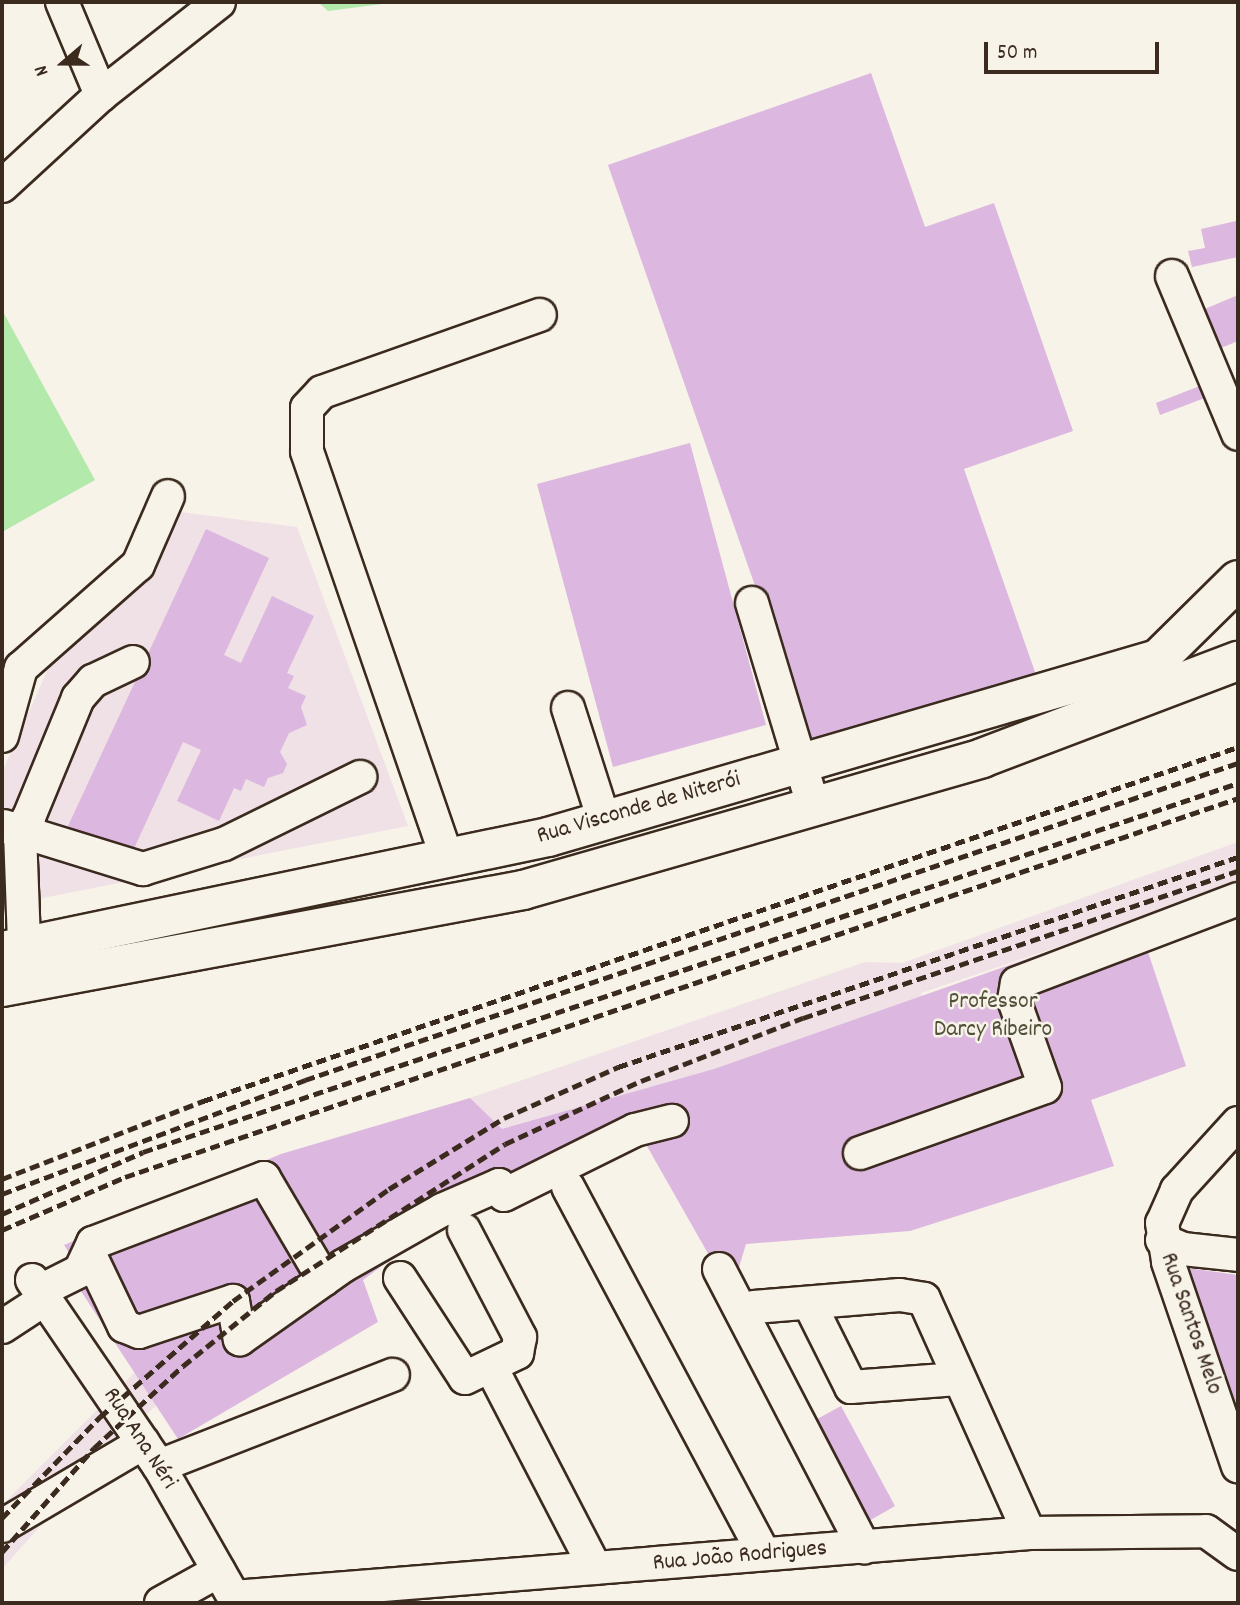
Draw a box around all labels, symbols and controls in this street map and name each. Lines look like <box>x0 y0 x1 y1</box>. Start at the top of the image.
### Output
north arrow <box>28 28 98 98</box>
scale bar <box>988 28 1163 72</box>
text: 50 m <box>997 39 1037 69</box>
text: N <box>29 61 57 79</box>
street label: Rua Visconde de Niterói <box>534 766 744 852</box>
park label: Professor Darcy Ribeiro <box>934 989 1052 1045</box>
street label: Rua Santos Melo <box>1152 1249 1228 1399</box>
street label: Rua Ana Néri <box>96 1383 182 1495</box>
street label: Rua João Rodrigues <box>652 1535 828 1579</box>

